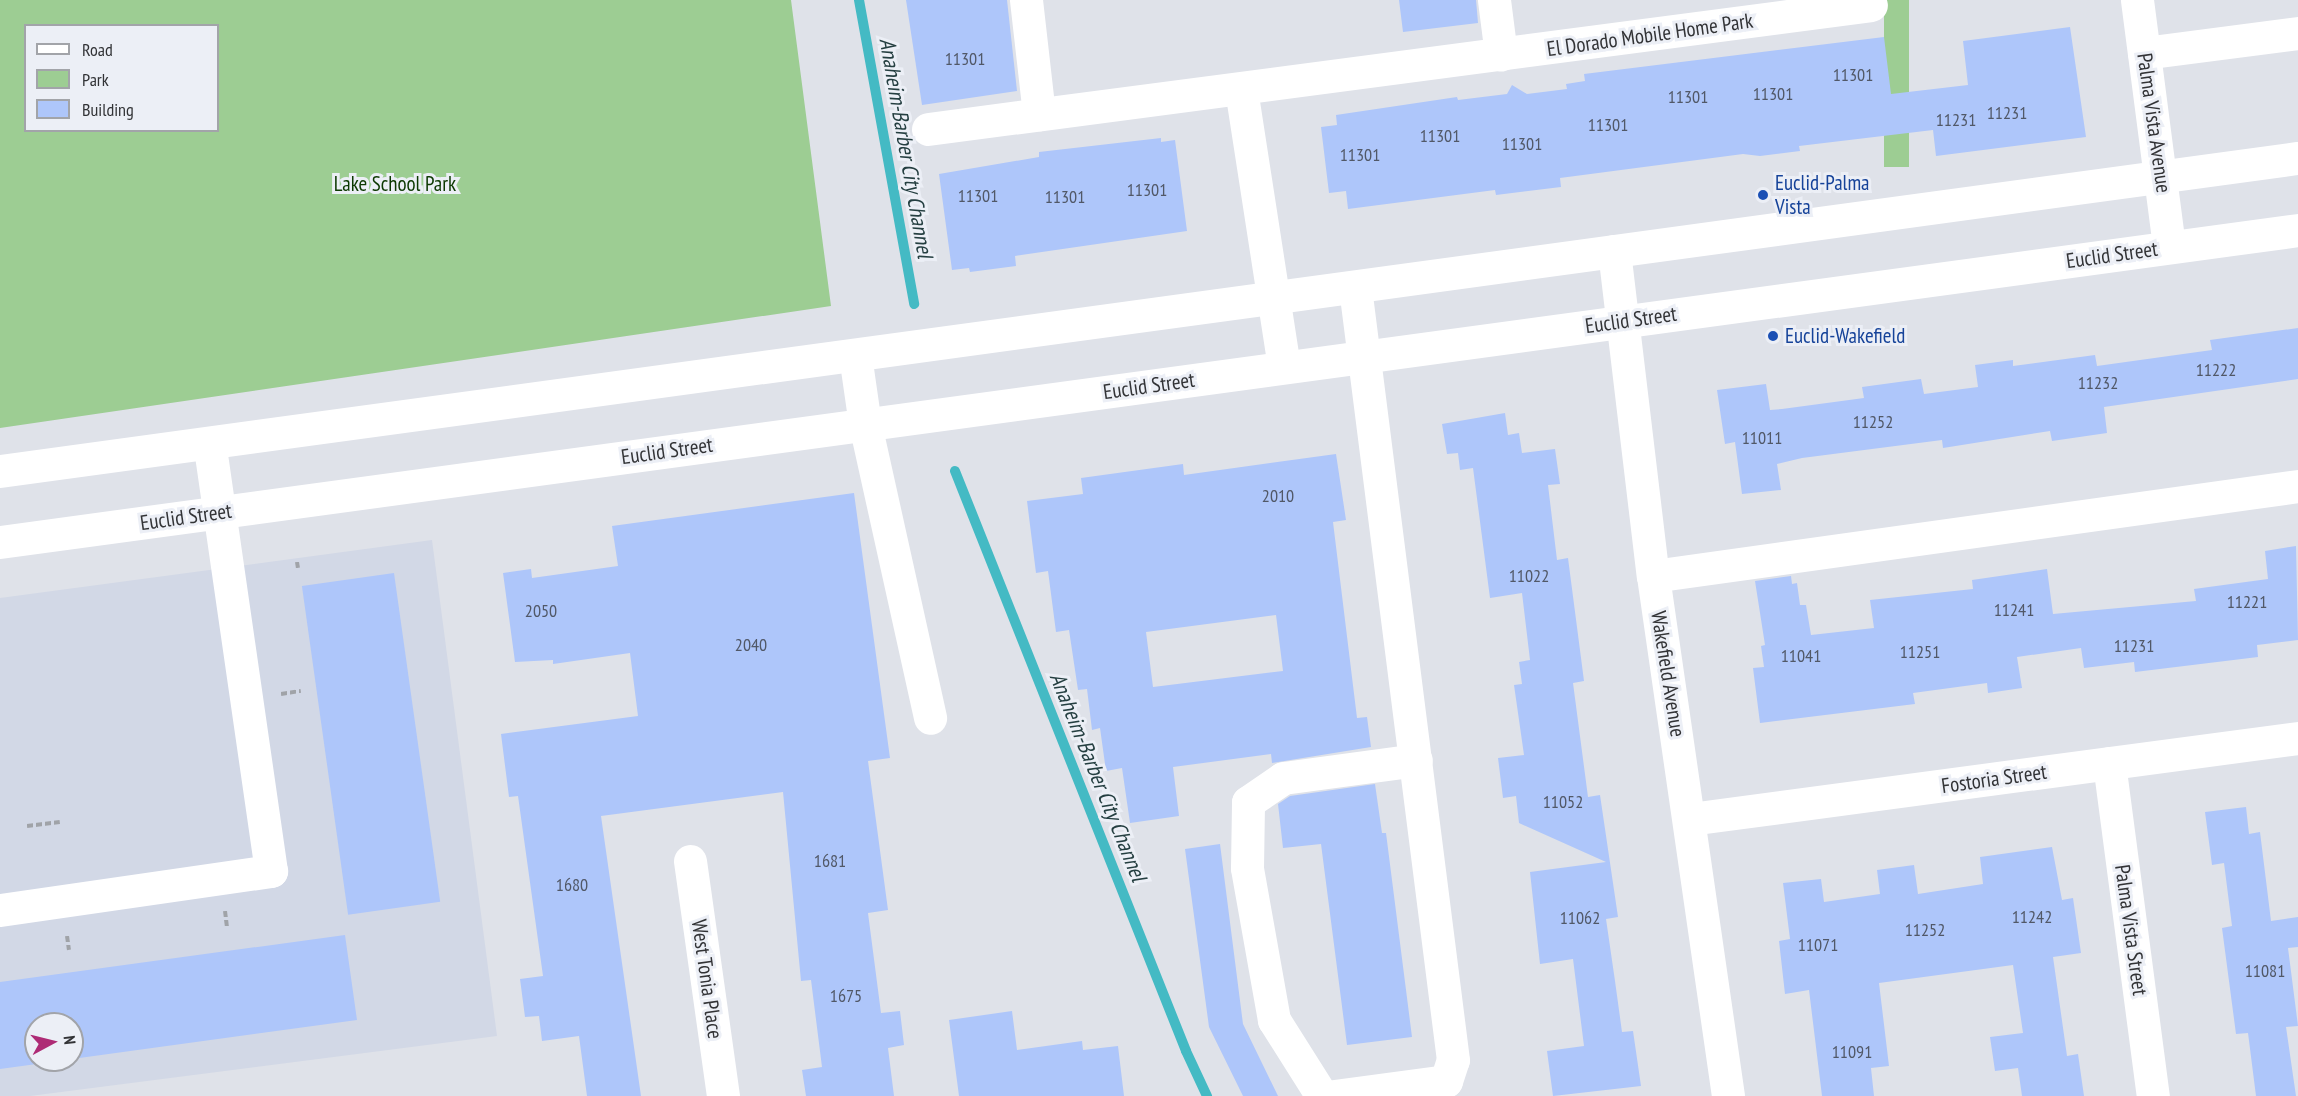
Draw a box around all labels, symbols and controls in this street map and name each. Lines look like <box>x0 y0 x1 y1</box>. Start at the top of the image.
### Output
street label: El Dorado Mobile Home Park <box>1545 8 1755 62</box>
legend <box>24 24 219 132</box>
water label: Anaheim-Barber City Channel <box>874 36 938 260</box>
text: Road <box>82 38 113 61</box>
house number: 11301 <box>945 48 985 70</box>
street label: Palma Vista Avenue <box>2132 51 2176 195</box>
house number: 11301 <box>1833 64 1873 86</box>
text: Park <box>82 68 109 91</box>
house number: 11301 <box>1753 83 1793 105</box>
house number: 11301 <box>1668 86 1708 108</box>
text: Building <box>82 98 134 121</box>
house number: 11231 <box>1987 102 2027 124</box>
house number: 11231 <box>1936 109 1976 131</box>
house number: 11301 <box>1588 114 1628 136</box>
house number: 11301 <box>1420 125 1460 147</box>
house number: 11301 <box>1502 133 1542 155</box>
house number: 11301 <box>1340 144 1380 166</box>
place label: Euclid-Palma Vista <box>1775 170 1870 220</box>
park label: Lake School Park <box>334 171 456 197</box>
house number: 11301 <box>1127 179 1167 201</box>
house number: 11301 <box>958 185 998 207</box>
house number: 11301 <box>1045 186 1085 208</box>
marker: Euclid-Palma Vista <box>1756 188 1770 202</box>
street label: Euclid Street <box>2065 236 2159 274</box>
street label: Euclid Street <box>1584 301 1678 339</box>
place label: Euclid-Wakefield <box>1785 323 1905 349</box>
marker: Euclid-Wakefield <box>1766 329 1780 343</box>
house number: 11222 <box>2196 359 2236 381</box>
street label: Euclid Street <box>1102 367 1196 405</box>
house number: 11232 <box>2078 372 2118 394</box>
house number: 11252 <box>1853 411 1893 433</box>
house number: 11011 <box>1742 427 1782 449</box>
street label: Euclid Street <box>620 432 714 470</box>
house number: 2010 <box>1262 485 1294 507</box>
street label: Euclid Street <box>139 498 233 536</box>
house number: 11022 <box>1509 565 1549 587</box>
house number: 11221 <box>2227 591 2267 613</box>
house number: 11241 <box>1994 599 2034 621</box>
house number: 2050 <box>525 600 557 622</box>
street label: Wakefield Avenue <box>1646 609 1690 739</box>
house number: 2040 <box>735 634 767 656</box>
house number: 11231 <box>2114 635 2154 657</box>
house number: 11251 <box>1900 641 1940 663</box>
house number: 11041 <box>1781 645 1821 667</box>
water label: Anaheim-Barber City Channel <box>1044 668 1152 886</box>
street label: Fostoria Street <box>1940 759 2048 799</box>
house number: 11052 <box>1543 791 1583 813</box>
house number: 1681 <box>814 850 846 872</box>
street label: Palma Vista Street <box>2109 863 2153 997</box>
house number: 1680 <box>556 874 588 896</box>
house number: 11242 <box>2012 906 2052 928</box>
house number: 11062 <box>1560 907 1600 929</box>
street label: West Tonia Place <box>686 917 728 1041</box>
house number: 11252 <box>1905 919 1945 941</box>
house number: 11071 <box>1798 934 1838 956</box>
house number: 11081 <box>2245 960 2285 982</box>
house number: 1675 <box>830 985 862 1007</box>
north arrow <box>24 1012 84 1072</box>
text: N <box>59 1035 80 1046</box>
house number: 11091 <box>1832 1041 1872 1063</box>

